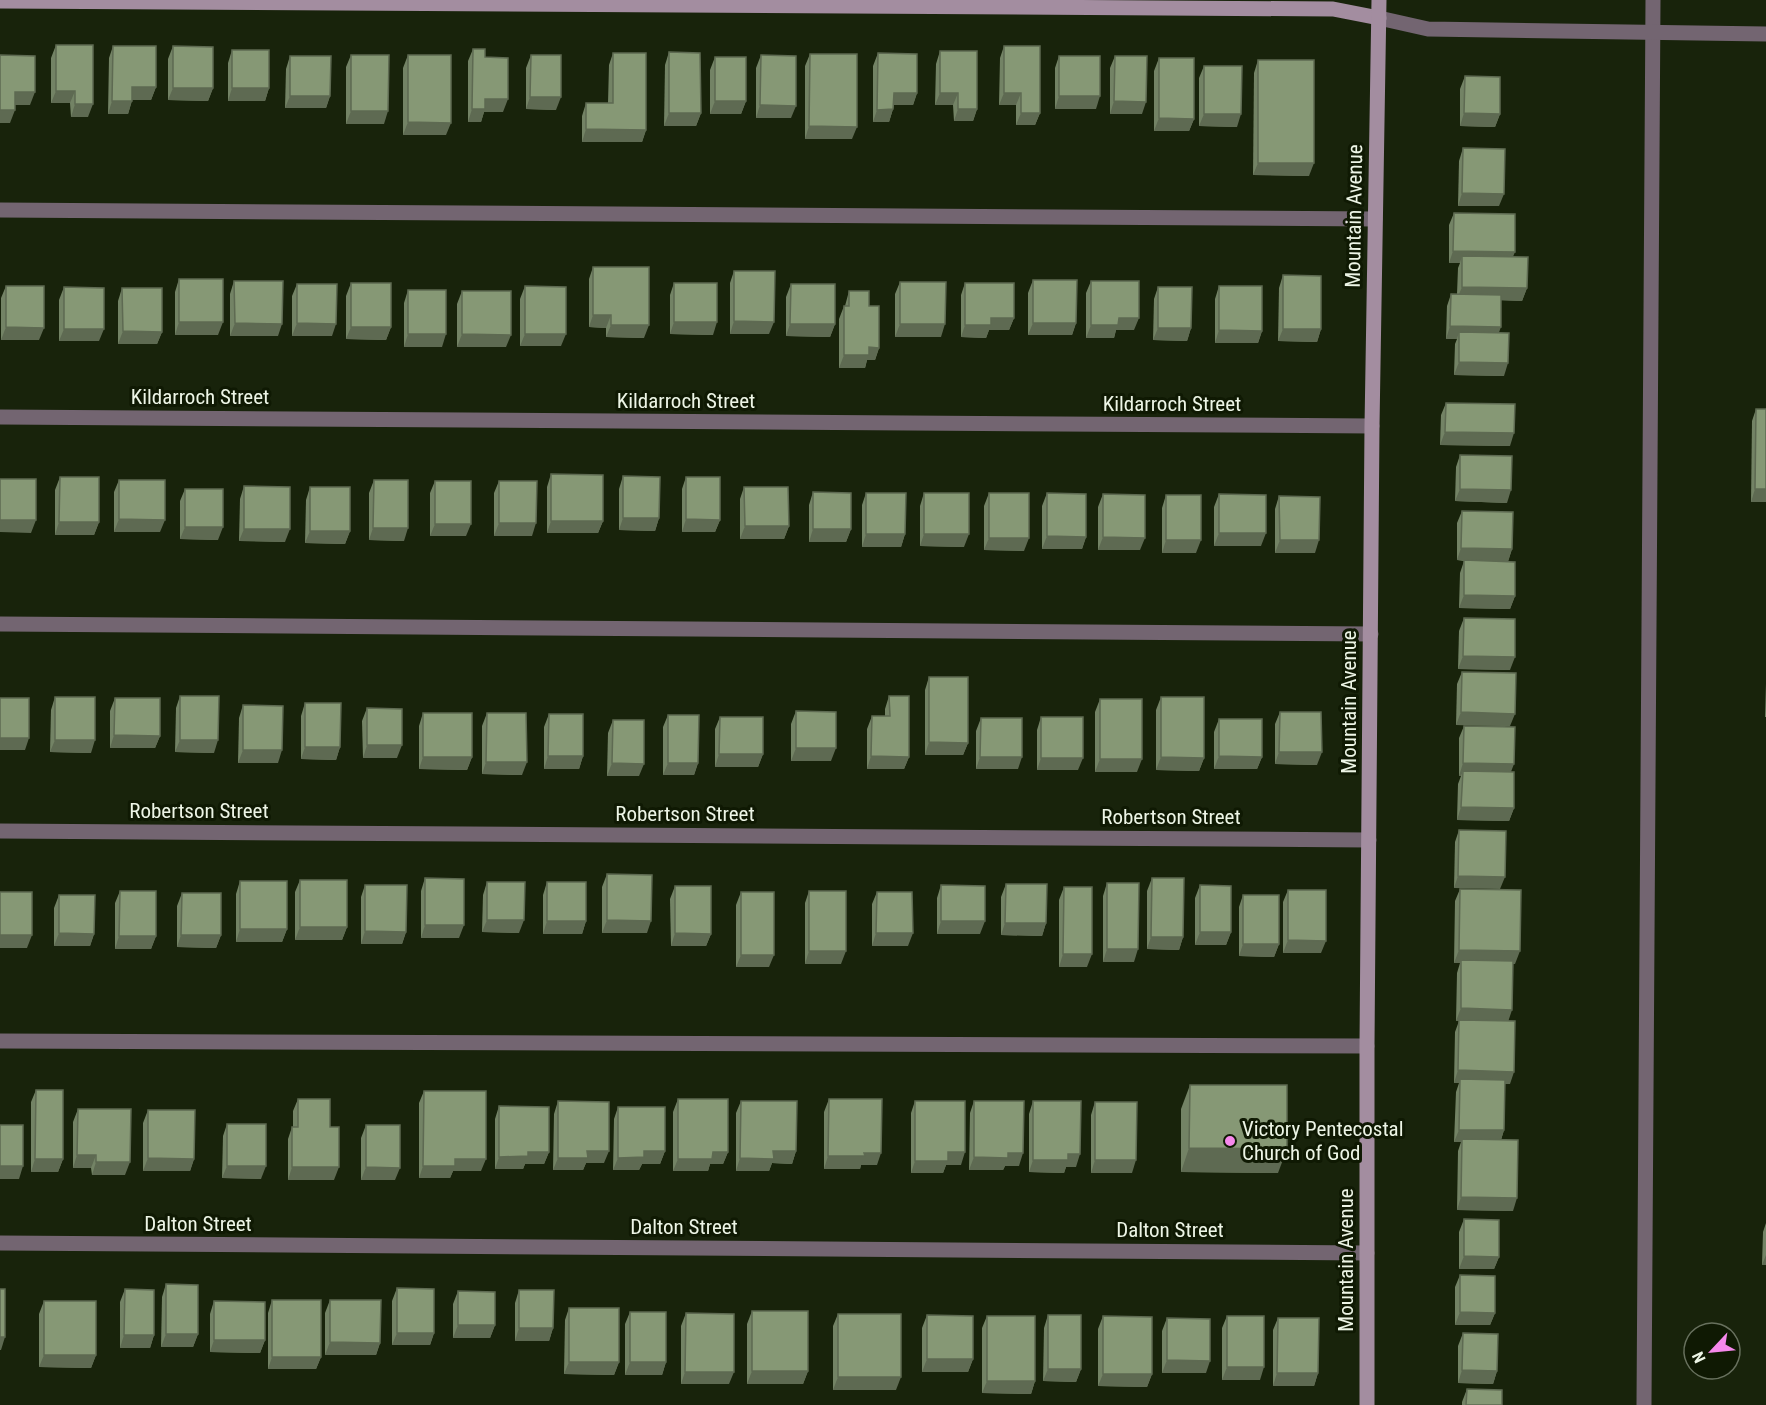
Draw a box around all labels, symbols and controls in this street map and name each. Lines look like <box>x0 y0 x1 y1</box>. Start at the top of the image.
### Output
street label: Mountain Avenue <box>1341 144 1367 288</box>
street label: Kildarroch Street <box>131 385 269 409</box>
street label: Kildarroch Street <box>617 389 755 413</box>
street label: Kildarroch Street <box>1103 392 1241 416</box>
street label: Mountain Avenue <box>1337 630 1361 774</box>
street label: Robertson Street <box>129 799 269 823</box>
street label: Robertson Street <box>615 802 755 826</box>
street label: Robertson Street <box>1101 805 1241 829</box>
place label: Victory Pentecostal Church of God <box>1242 1117 1403 1165</box>
marker: Victory Pentecostal Church of God <box>1223 1134 1237 1148</box>
street label: Mountain Avenue <box>1334 1188 1358 1332</box>
street label: Dalton Street <box>144 1212 252 1236</box>
street label: Dalton Street <box>630 1215 738 1239</box>
street label: Dalton Street <box>1116 1218 1224 1242</box>
north arrow <box>1682 1321 1742 1381</box>
text: N <box>1688 1349 1710 1366</box>

